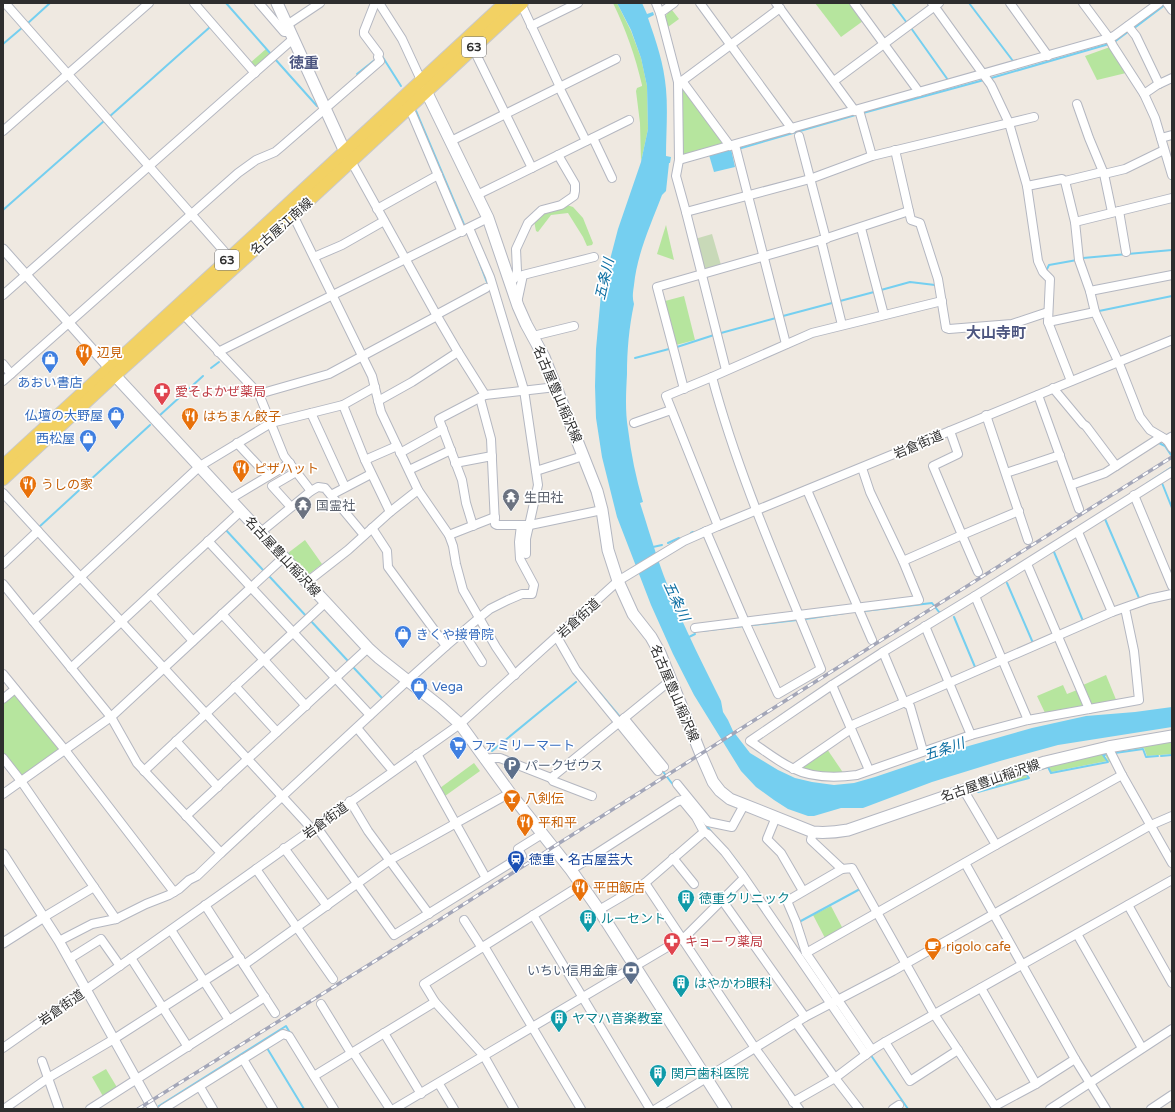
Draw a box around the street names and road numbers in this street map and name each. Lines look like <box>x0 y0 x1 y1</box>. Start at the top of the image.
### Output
road number: 63 <box>462 37 486 57</box>
street label: 名古屋江南線 <box>247 195 316 259</box>
road number: 63 <box>215 250 239 270</box>
street label: 名古屋豊山稲沢線 <box>529 343 585 445</box>
street label: 岩倉街道 <box>891 427 945 462</box>
street label: 名古屋豊山稲沢線 <box>241 513 324 600</box>
street label: 岩倉街道 <box>554 595 603 642</box>
street label: 名古屋豊山稲沢線 <box>646 642 702 744</box>
street label: 名古屋豊山稲沢線 <box>939 756 1042 805</box>
street label: 岩倉街道 <box>300 799 351 843</box>
street label: 岩倉街道 <box>36 986 87 1029</box>

